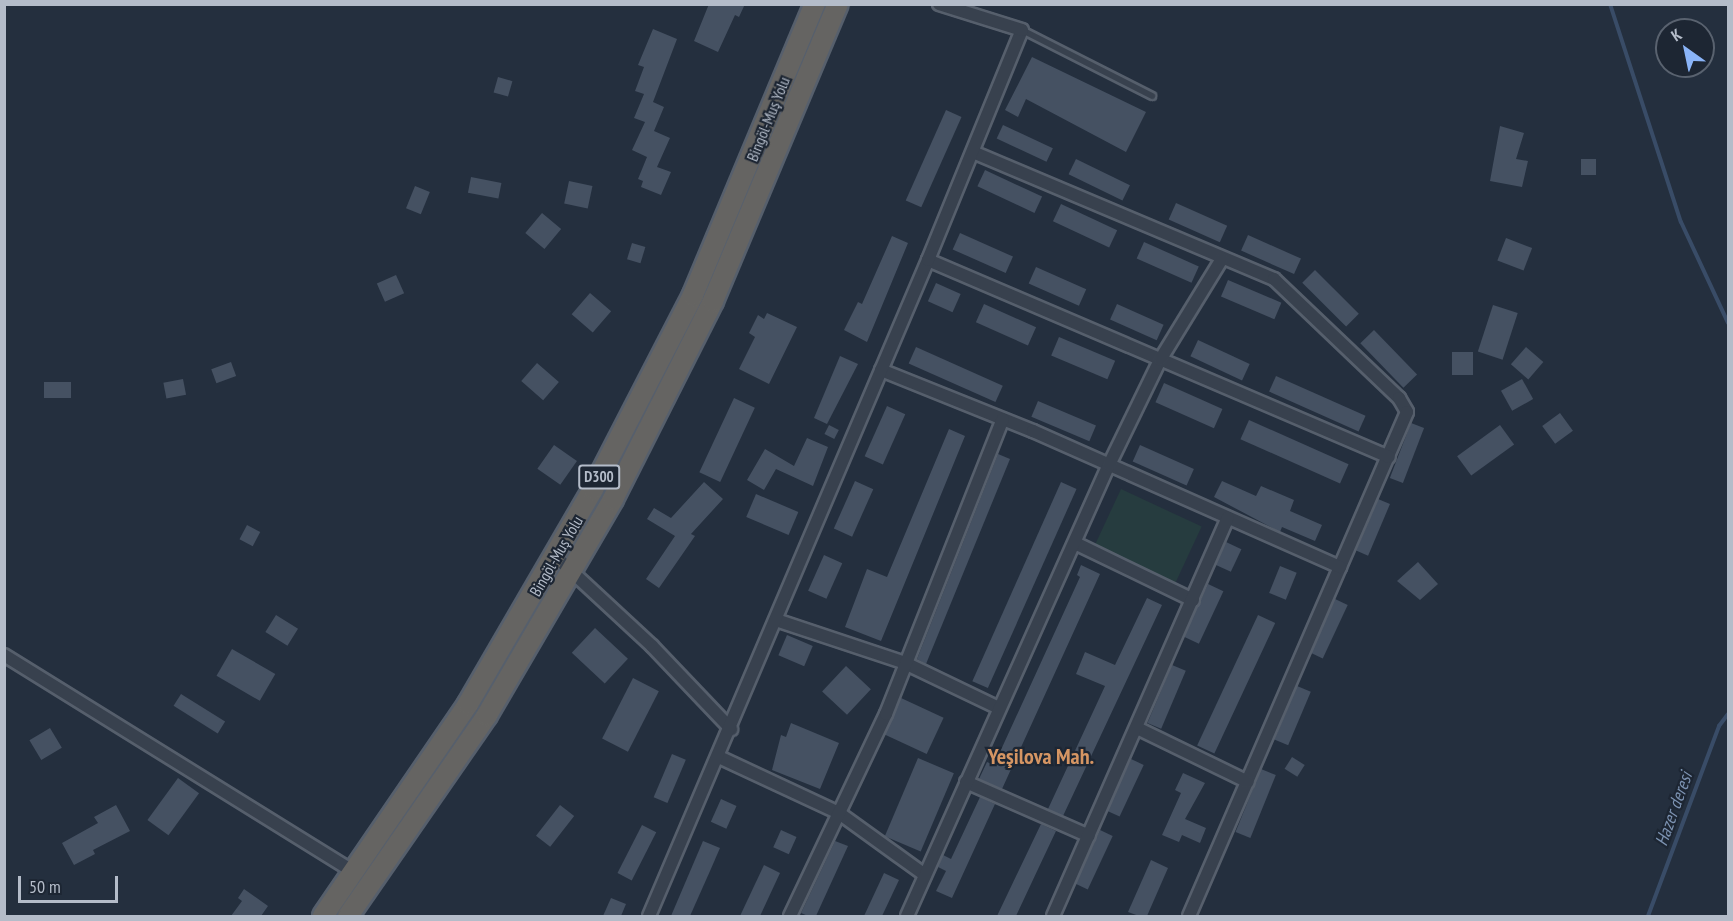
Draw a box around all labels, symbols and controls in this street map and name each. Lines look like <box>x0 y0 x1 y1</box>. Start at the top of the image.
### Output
north arrow <box>1655 18 1715 78</box>
text: K <box>1667 24 1685 45</box>
street label: Bingöl-Muş Yolu <box>742 74 794 164</box>
road number: D300 <box>578 465 620 489</box>
street label: Bingöl-Muş Yolu <box>525 512 587 600</box>
district label: Yeşilova Mah. <box>988 744 1094 770</box>
water label: Hazer deresi <box>1651 769 1697 849</box>
scale bar <box>21 864 122 902</box>
text: 50 m <box>29 875 61 898</box>

